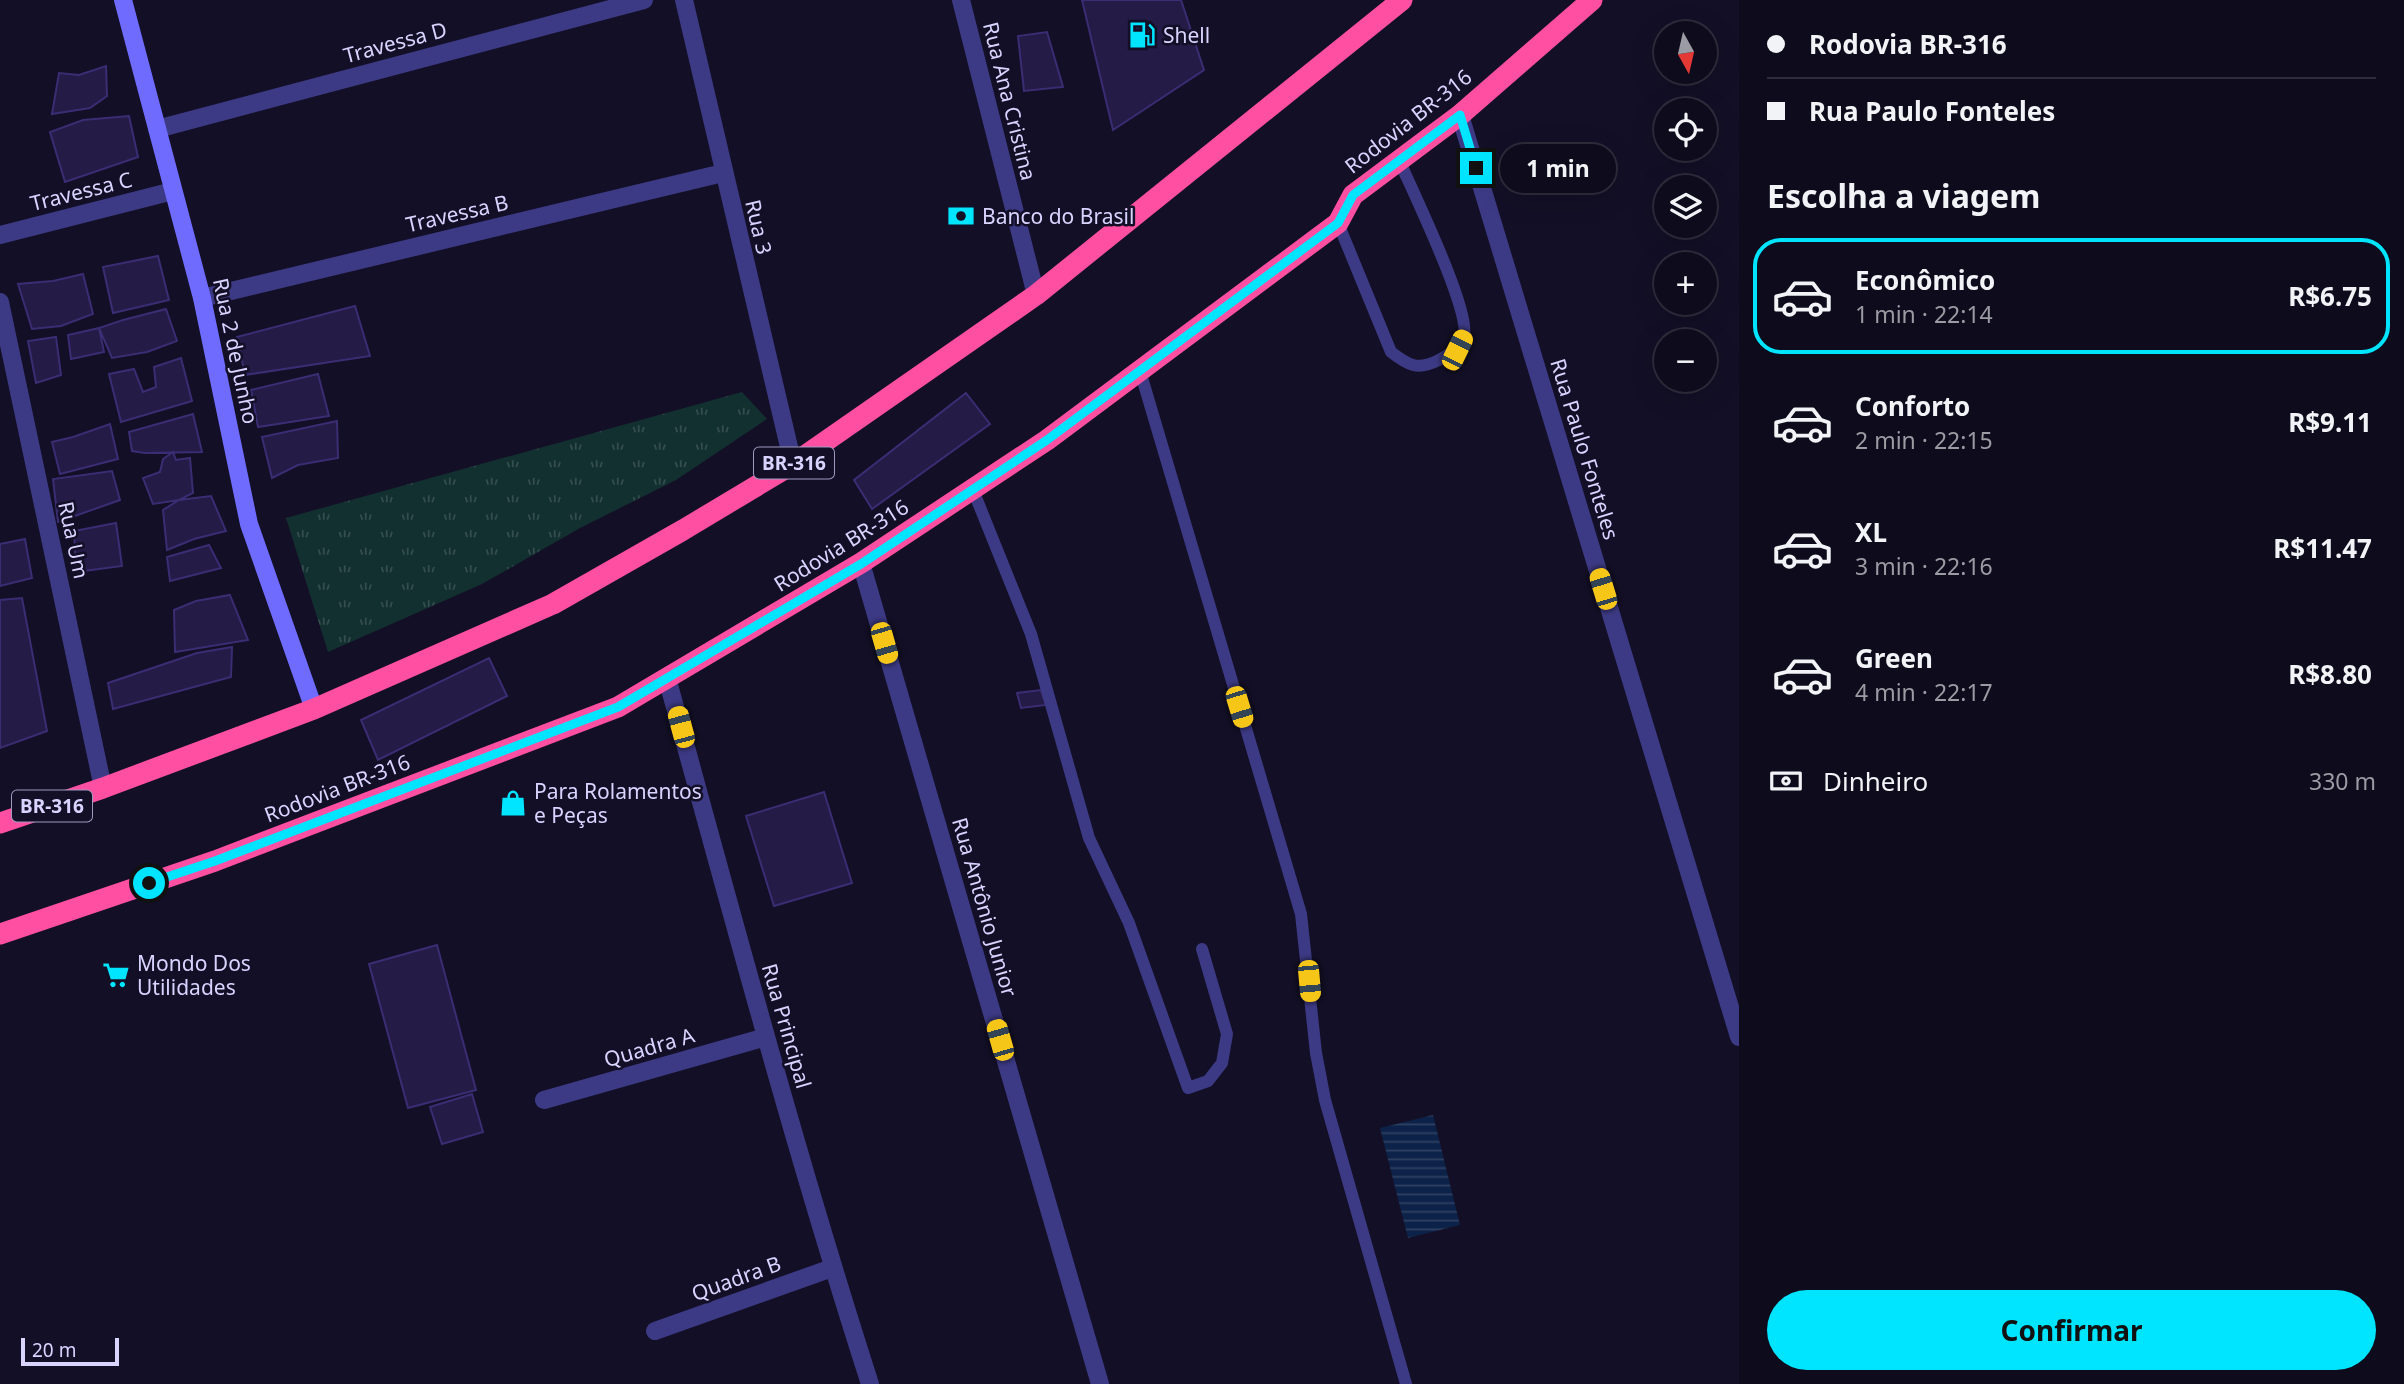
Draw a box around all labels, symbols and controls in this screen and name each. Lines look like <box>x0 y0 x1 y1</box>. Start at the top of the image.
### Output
street label: Travessa D <box>340 15 450 69</box>
street label: Rua Ana Cristina <box>977 19 1043 183</box>
fuel station icon: Shell <box>1127 20 1157 50</box>
place label: Shell <box>1163 21 1210 49</box>
north arrow <box>1654 21 1717 84</box>
map controls <box>1654 21 1717 392</box>
text: Rodovia BR-316 <box>1809 26 2007 62</box>
street label: Rodovia BR-316 <box>1339 63 1477 179</box>
text: Rua Paulo Fonteles <box>1809 93 2055 129</box>
button: locate <box>1654 98 1717 161</box>
callout: 1 min <box>1500 144 1616 192</box>
route end <box>1460 152 1492 184</box>
text: 1 min <box>1526 152 1590 184</box>
street label: Travessa C <box>27 165 135 217</box>
text: Escolha a viagem <box>1767 174 2040 217</box>
button: layers <box>1654 175 1717 238</box>
street label: Travessa B <box>403 188 511 238</box>
street label: Rua 3 <box>739 197 779 257</box>
bank icon: Banco do Brasil <box>946 201 976 231</box>
place label: Banco do Brasil <box>982 202 1134 230</box>
button: + <box>1654 252 1717 315</box>
text: Econômico <box>1855 262 1995 298</box>
icon: car <box>1771 265 1834 328</box>
street label: Rua 2 de Junho <box>207 276 265 426</box>
text: R$6.75 <box>2288 278 2372 314</box>
text: 1 min · 22:14 <box>1855 298 1993 330</box>
car <box>1439 327 1476 373</box>
button: − <box>1654 329 1717 392</box>
street label: Rua Paulo Fonteles <box>1544 355 1626 543</box>
text: Conforto <box>1855 388 1970 424</box>
icon: car <box>1771 391 1834 454</box>
text: R$9.11 <box>2288 404 2372 440</box>
text: 2 min · 22:15 <box>1855 424 1993 456</box>
road number: BR-316 <box>754 447 834 478</box>
street label: Rodovia BR-316 <box>768 492 914 598</box>
street label: Rua Um <box>52 499 96 581</box>
text: XL <box>1855 514 1887 550</box>
icon: car <box>1771 517 1834 580</box>
text: R$11.47 <box>2273 530 2372 566</box>
text: 3 min · 22:16 <box>1855 550 1993 582</box>
car <box>1587 566 1620 612</box>
car <box>869 620 900 666</box>
text: Green <box>1855 640 1933 676</box>
icon: car <box>1771 643 1834 706</box>
text: R$8.80 <box>2288 656 2372 692</box>
text: 4 min · 22:17 <box>1855 676 1993 708</box>
car <box>1223 684 1256 730</box>
car <box>666 704 697 750</box>
street label: Rodovia BR-316 <box>260 747 414 829</box>
icon: cash <box>1767 762 1805 800</box>
text: Dinheiro <box>1823 763 1928 799</box>
text: 330 m <box>2309 765 2376 797</box>
place label: Para Rolamentos e Peças <box>534 777 702 829</box>
shop icon: Para Rolamentos e Peças <box>498 788 528 818</box>
road number: BR-316 <box>12 790 92 821</box>
street label: Rua Antônio Junior <box>946 814 1024 1000</box>
route start <box>133 867 165 899</box>
place label: Mondo Dos Utilidades <box>137 949 251 1001</box>
car <box>1297 959 1322 1003</box>
supermarket icon: Mondo Dos Utilidades <box>101 960 131 990</box>
street label: Rua Principal <box>756 960 818 1092</box>
car <box>985 1017 1016 1063</box>
street label: Quadra A <box>600 1021 698 1073</box>
street label: Quadra B <box>687 1249 785 1307</box>
button: Confirmar <box>1767 1290 2376 1370</box>
scale bar <box>21 1335 119 1367</box>
text: 20 m <box>32 1337 76 1363</box>

